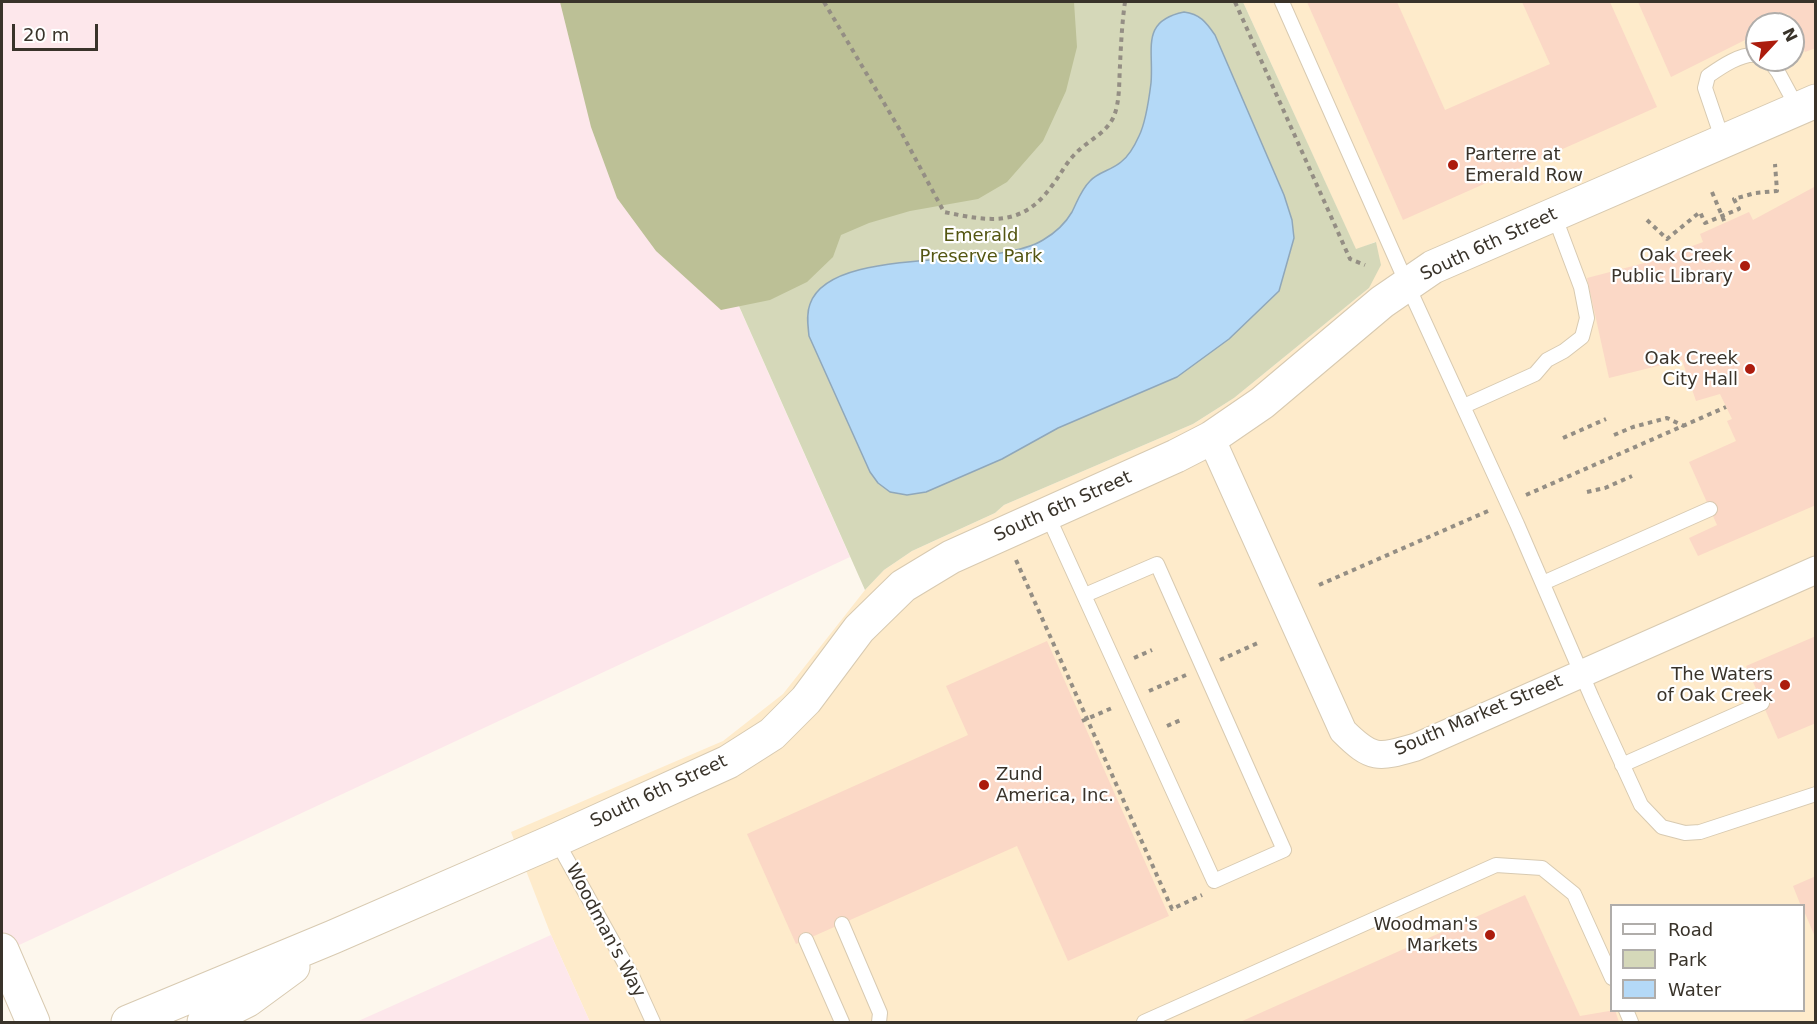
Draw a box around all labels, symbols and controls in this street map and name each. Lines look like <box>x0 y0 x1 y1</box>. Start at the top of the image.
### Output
scale bar <box>15 12 100 50</box>
north arrow <box>1745 12 1805 72</box>
text: 20 m <box>23 24 69 45</box>
text: N <box>1778 25 1801 45</box>
place label: Parterre at Emerald Row <box>1465 144 1583 186</box>
marker: Parterre at Emerald Row <box>1446 158 1460 172</box>
street label: South 6th Street <box>1417 204 1561 286</box>
park label: Emerald Preserve Park <box>920 225 1042 268</box>
place label: Oak Creek Public Library <box>1611 245 1733 288</box>
marker: Oak Creek Public Library <box>1738 259 1752 273</box>
place label: Oak Creek City Hall <box>1645 348 1738 391</box>
marker: Oak Creek City Hall <box>1743 362 1757 376</box>
street label: South 6th Street <box>991 467 1135 547</box>
place label: The Waters of Oak Creek <box>1656 664 1773 706</box>
street label: South Market Street <box>1392 671 1566 761</box>
marker: The Waters of Oak Creek <box>1778 678 1792 692</box>
street label: South 6th Street <box>587 751 731 833</box>
place label: Zund America, Inc. <box>996 764 1114 806</box>
marker: Zund America, Inc. <box>977 778 991 792</box>
street label: Woodman's Way <box>561 860 649 1002</box>
legend <box>1610 904 1805 1012</box>
place label: Woodman's Markets <box>1374 914 1478 956</box>
text: Road <box>1668 919 1713 940</box>
marker: Woodman's Markets <box>1483 928 1497 942</box>
text: Park <box>1668 949 1707 970</box>
text: Water <box>1668 979 1721 1000</box>

